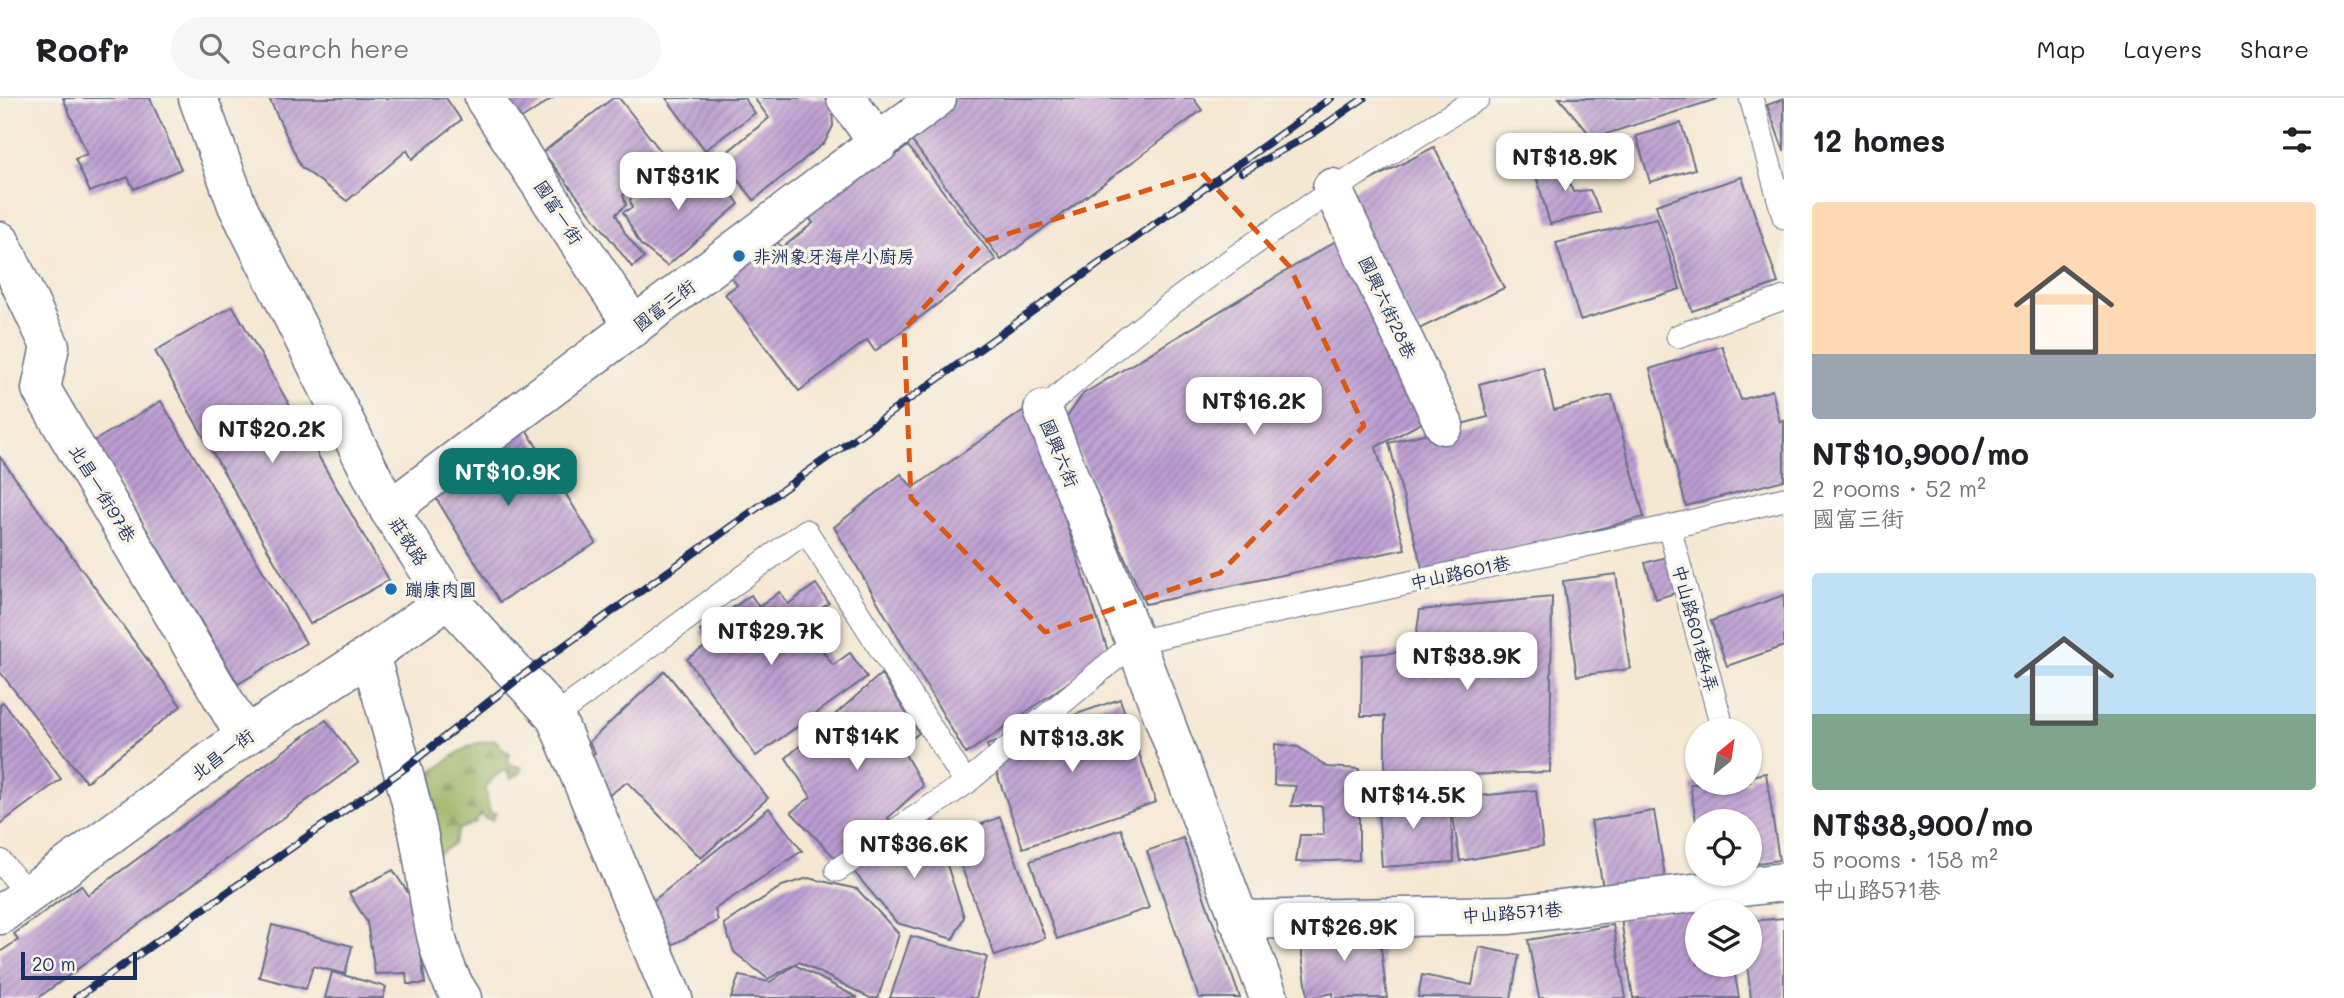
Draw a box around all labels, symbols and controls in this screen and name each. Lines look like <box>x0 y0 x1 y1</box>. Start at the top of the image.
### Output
search box <box>171 17 661 80</box>
text: Roofr <box>35 27 129 70</box>
icon: search <box>195 29 233 67</box>
text: Search here <box>251 31 409 65</box>
text: Map <box>2037 33 2085 64</box>
text: Layers <box>2123 33 2202 64</box>
text: Share <box>2240 33 2309 64</box>
text: 12 homes <box>1812 120 1945 160</box>
icon: filters <box>2278 121 2316 159</box>
pin: NT$18.9K <box>1493 134 1637 193</box>
text: NT$18.9K <box>1512 141 1618 171</box>
pin: NT$31K <box>621 152 735 212</box>
text: NT$31K <box>636 160 720 190</box>
street label: 國富一街 <box>529 175 589 249</box>
place label: 非洲象牙海岸小廚房 <box>753 244 915 268</box>
icon: home <box>2001 247 2127 373</box>
marker: 非洲象牙海岸小廚房 <box>731 248 747 264</box>
street label: 國興六街28巷 <box>1354 252 1422 362</box>
street label: 國富三街 <box>628 274 700 336</box>
pin: NT$16.2K <box>1182 378 1326 437</box>
text: NT$16.2K <box>1202 385 1306 415</box>
pin: NT$20.2K <box>200 406 344 465</box>
text: NT$20.2K <box>218 413 326 443</box>
street label: 國興六街 <box>1035 415 1085 491</box>
text: NT$10,900/mo <box>1812 433 2029 473</box>
street label: 北昌一街97巷 <box>64 439 142 547</box>
pin: NT$10.9K <box>436 448 580 508</box>
text: NT$10.9K <box>455 456 561 486</box>
text: 2 rooms · 52 m² <box>1812 473 1986 503</box>
text: 國富三街 <box>1812 503 1904 533</box>
street label: 莊敬路 <box>384 512 434 570</box>
street label: 中山路601巷 <box>1408 550 1512 594</box>
street label: 中山路601巷4弄 <box>1668 562 1724 694</box>
place label: 蹦康肉圓 <box>405 577 477 601</box>
marker: 蹦康肉圓 <box>383 581 399 597</box>
pin: NT$29.7K <box>699 608 843 667</box>
text: NT$29.7K <box>718 615 824 645</box>
icon: home <box>2001 618 2127 744</box>
pin: NT$38.9K <box>1395 632 1539 692</box>
text: NT$38.9K <box>1412 640 1522 670</box>
pin: NT$14K <box>800 712 914 772</box>
pin: NT$13.3K <box>1000 714 1144 774</box>
north arrow <box>1685 718 1762 794</box>
map controls <box>1685 718 1762 977</box>
text: NT$14K <box>814 720 900 750</box>
text: NT$13.3K <box>1019 722 1125 752</box>
street label: 北昌一街 <box>186 723 258 785</box>
pin: NT$14.5K <box>1341 772 1485 831</box>
text: NT$14.5K <box>1360 779 1466 809</box>
text: NT$38,900/mo <box>1812 804 2033 844</box>
button: locate <box>1685 809 1762 886</box>
pin: NT$36.6K <box>842 820 986 880</box>
text: NT$36.6K <box>859 828 969 858</box>
text: 5 rooms · 158 m² <box>1812 844 1998 874</box>
text: 中山路571巷 <box>1812 874 1940 904</box>
street label: 中山路571巷 <box>1461 897 1563 927</box>
button: layers <box>1685 900 1762 977</box>
pin: NT$26.9K <box>1272 904 1416 963</box>
text: NT$26.9K <box>1290 911 1398 941</box>
scale bar <box>21 949 136 981</box>
text: 20 m <box>32 951 76 976</box>

